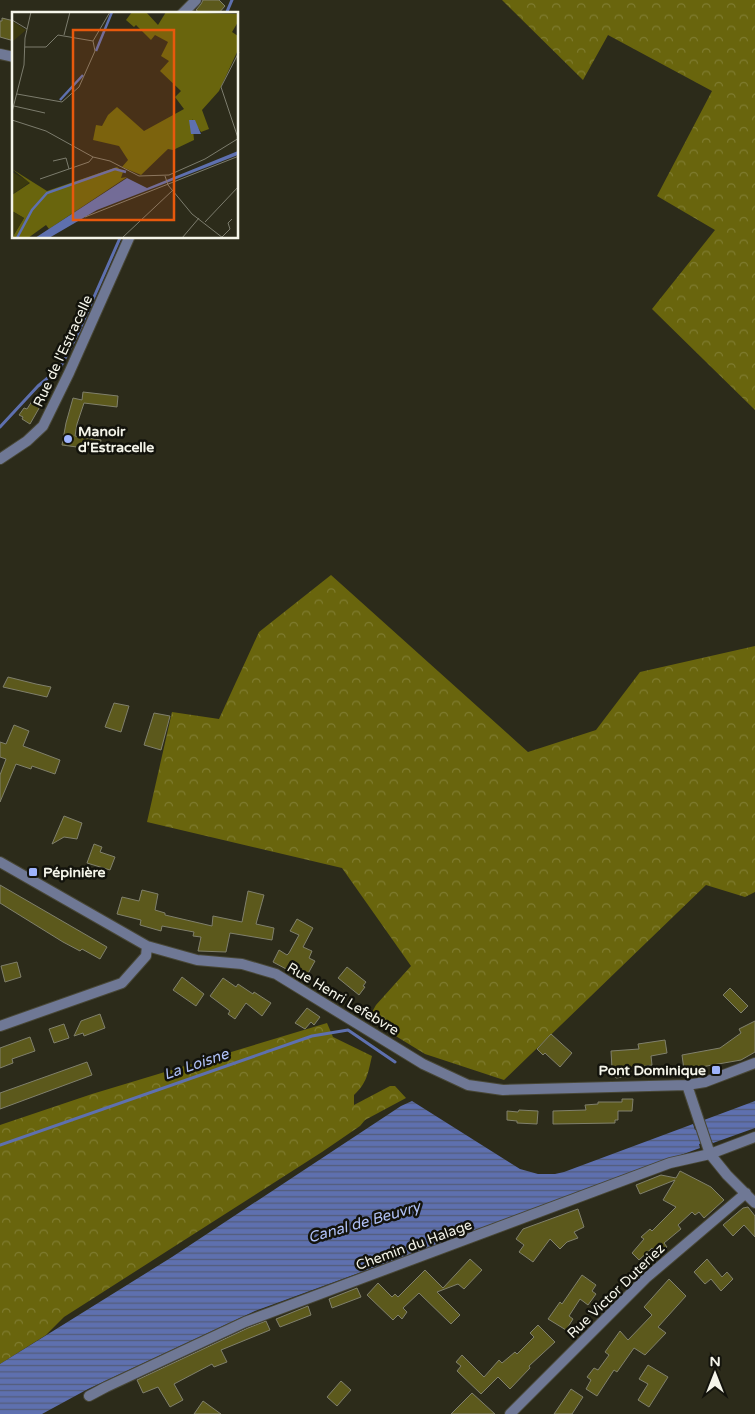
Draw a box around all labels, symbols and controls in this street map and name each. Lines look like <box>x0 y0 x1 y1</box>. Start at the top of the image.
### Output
inset map <box>12 12 239 239</box>
street label: Rue de l'Estracelle <box>30 292 96 410</box>
place label: Manoir d'Estracelle <box>78 423 154 456</box>
marker: Manoir d'Estracelle <box>62 433 74 445</box>
place label: Pépinière <box>43 864 106 881</box>
marker: Pépinière <box>27 866 39 878</box>
street label: Rue Henri Lefebvre <box>284 959 402 1039</box>
water label: La Loisne <box>161 1044 232 1083</box>
place label: Pont Dominique <box>599 1062 706 1079</box>
marker: Pont Dominique <box>710 1064 722 1076</box>
water label: Canal de Beuvry <box>306 1197 424 1247</box>
street label: Chemin du Halage <box>354 1216 474 1274</box>
street label: Rue Victor Duteriez <box>564 1240 668 1342</box>
north arrow <box>690 1349 740 1399</box>
text: N <box>709 1353 721 1370</box>

